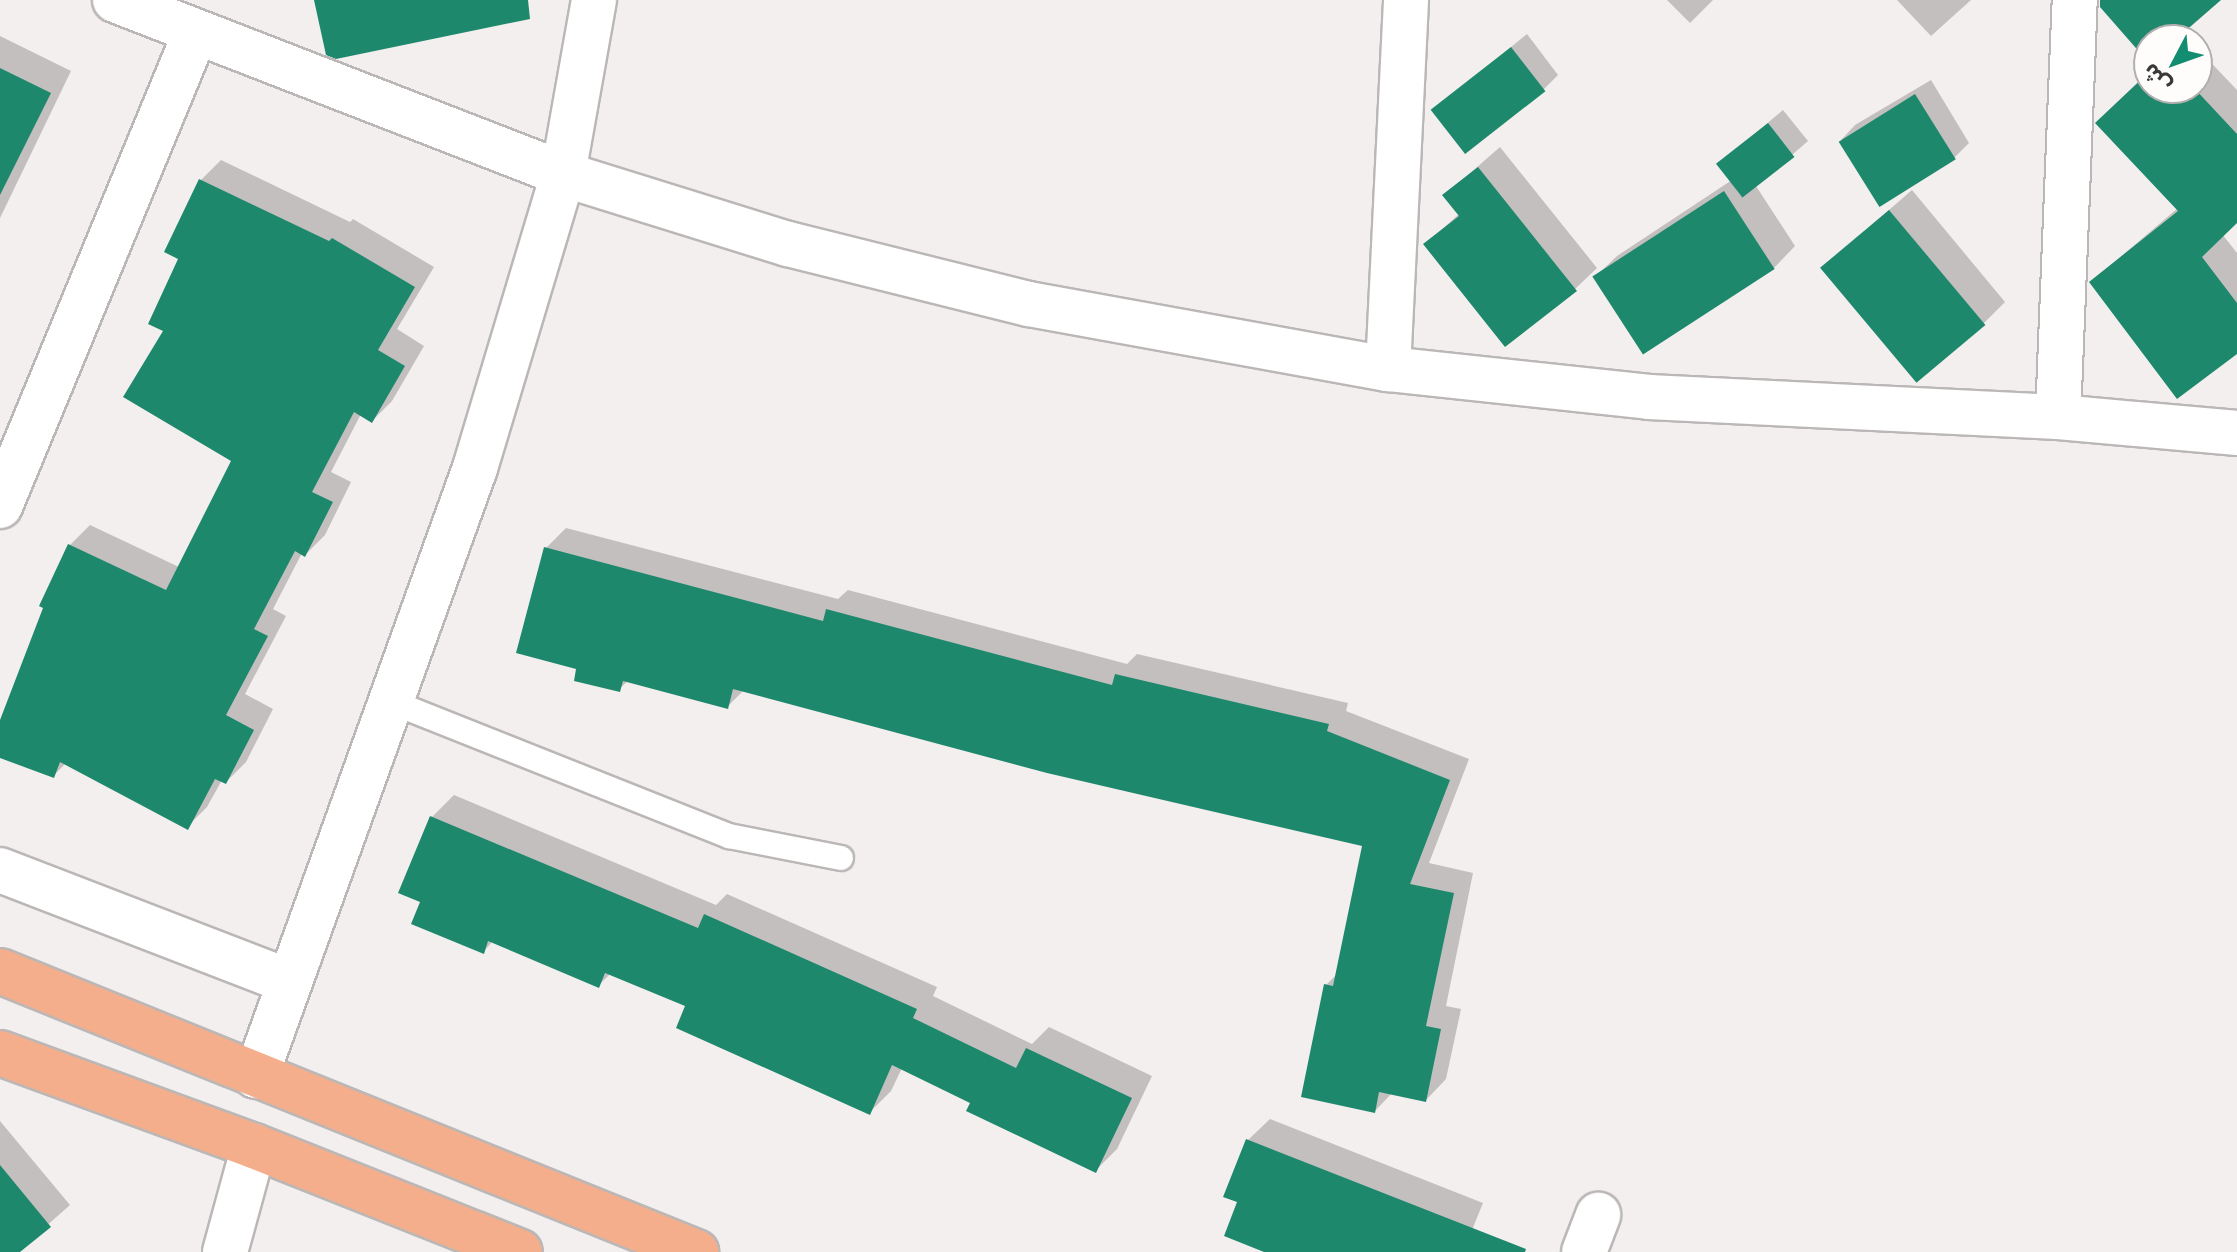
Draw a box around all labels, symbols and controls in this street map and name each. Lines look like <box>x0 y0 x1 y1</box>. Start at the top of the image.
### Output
north arrow <box>2133 24 2213 104</box>
text: ش <box>2135 58 2177 100</box>

